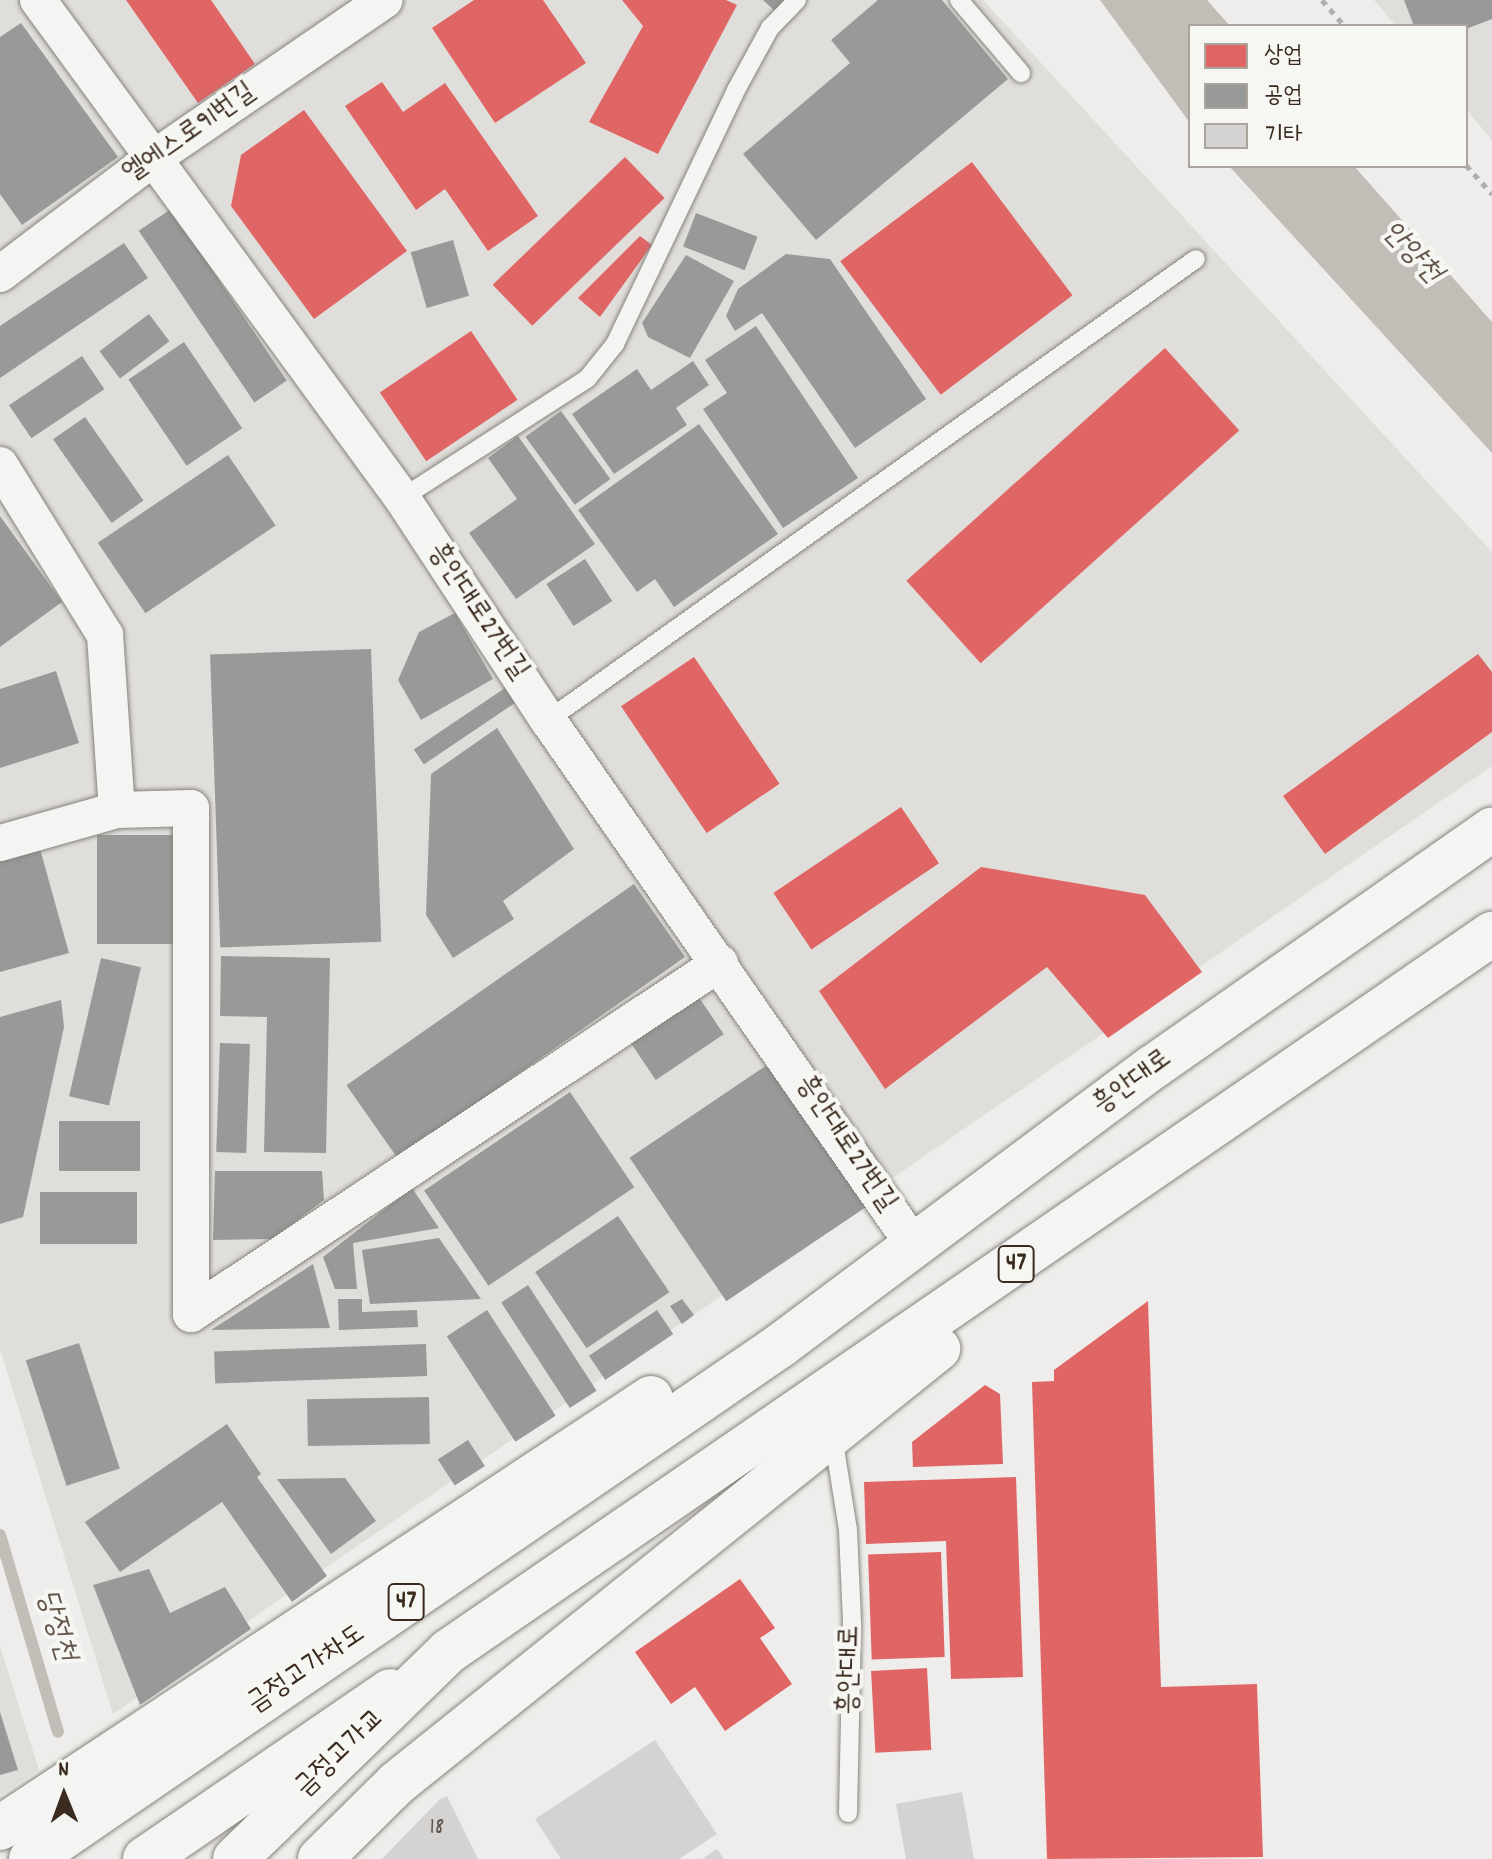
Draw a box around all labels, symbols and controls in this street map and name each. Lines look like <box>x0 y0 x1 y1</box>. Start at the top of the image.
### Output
legend <box>1188 24 1468 168</box>
text: 상업 <box>1264 39 1303 73</box>
street label: 엘에스로91번길 <box>117 76 263 192</box>
text: 공업 <box>1264 79 1303 113</box>
text: 기타 <box>1264 119 1303 153</box>
water label: 안양천 <box>1372 215 1448 293</box>
street label: 흥안대로27번길 <box>419 537 535 687</box>
street label: 흥안대로 <box>1087 1043 1179 1123</box>
street label: 흥안대로27번길 <box>787 1069 903 1219</box>
road number: 47 <box>996 1242 1036 1286</box>
road number: 47 <box>386 1580 426 1624</box>
water label: 당정천 <box>26 1586 82 1666</box>
street label: 금정고가차도 <box>242 1618 372 1722</box>
street label: 흥안대로 <box>833 1625 869 1715</box>
street label: 금정고가교 <box>289 1703 393 1805</box>
north arrow <box>24 1755 104 1835</box>
text: N <box>58 1755 69 1786</box>
house number: 18 <box>430 1815 444 1843</box>

